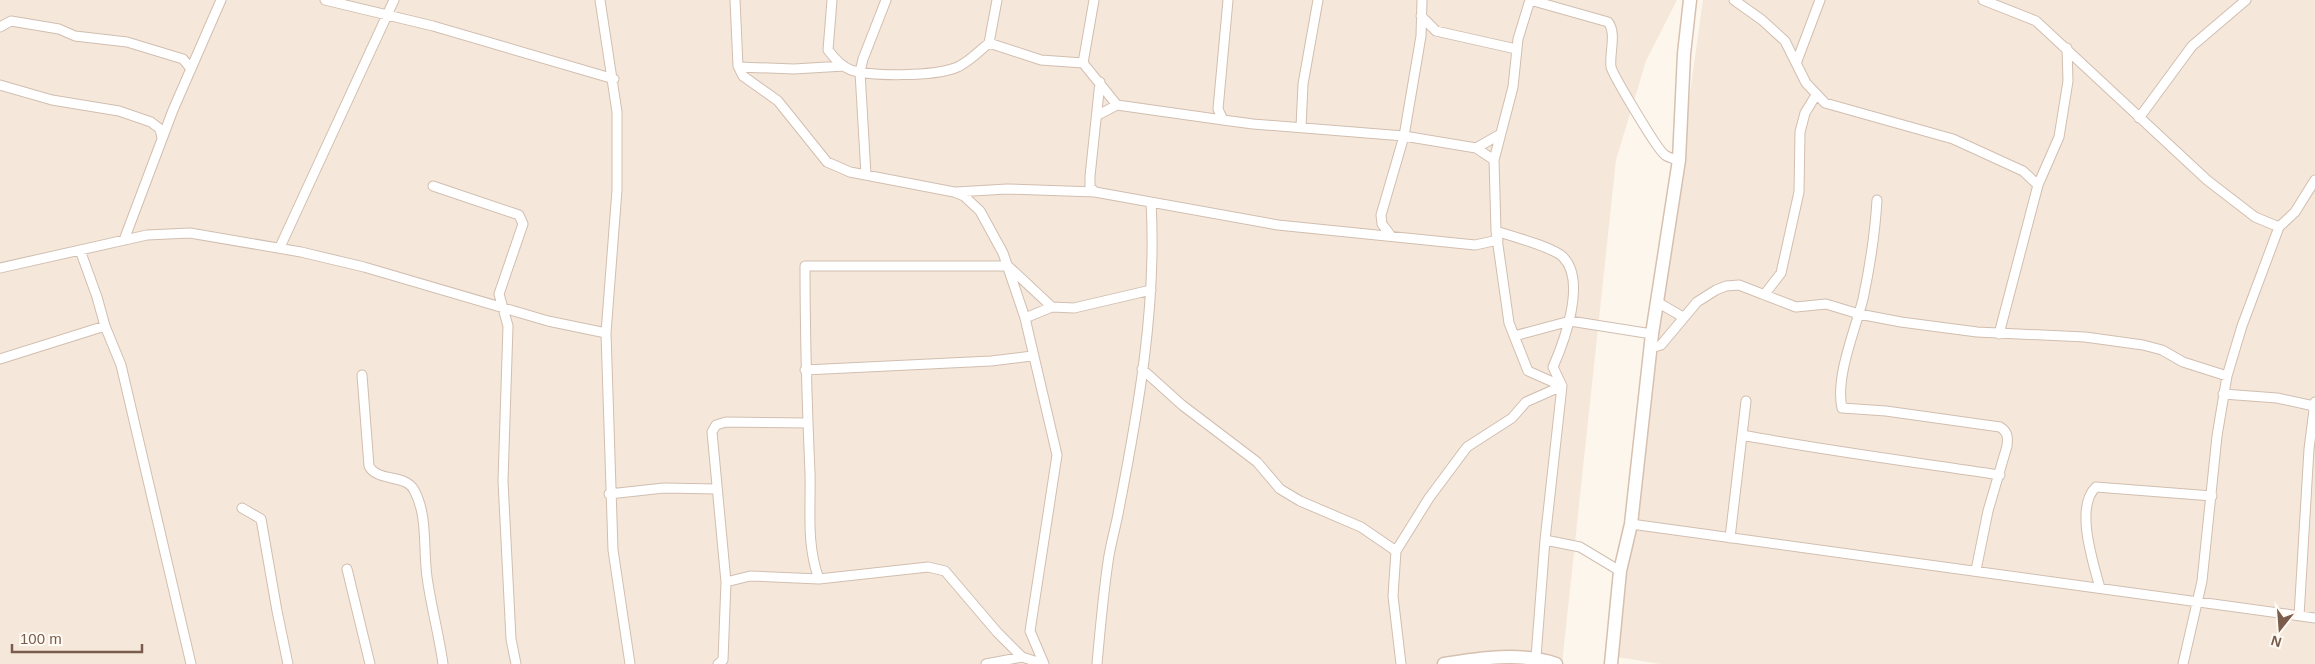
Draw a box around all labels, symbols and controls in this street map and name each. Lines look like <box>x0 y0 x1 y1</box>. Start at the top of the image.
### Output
north arrow <box>2255 604 2305 654</box>
scale bar <box>12 622 142 654</box>
text: 100 m <box>20 630 62 647</box>
text: N <box>2269 632 2283 651</box>

